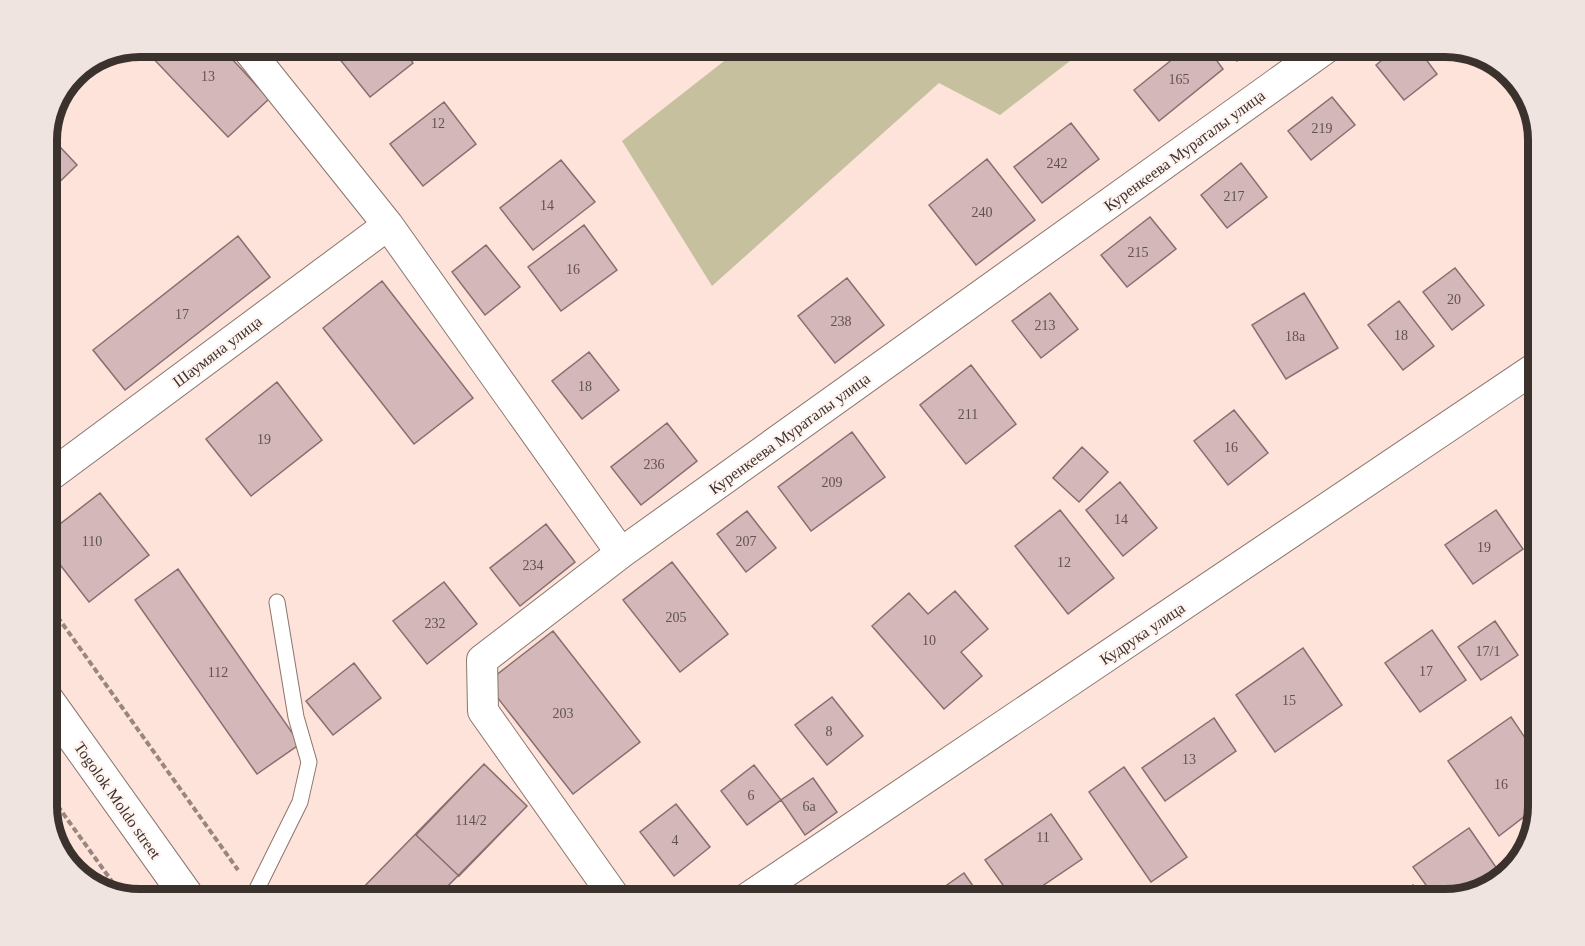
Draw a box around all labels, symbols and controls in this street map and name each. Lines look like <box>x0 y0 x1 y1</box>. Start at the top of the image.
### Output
house number: 13 <box>201 69 215 84</box>
house number: 165 <box>1169 72 1190 87</box>
street label: Куренкеева Мураталы улица <box>1101 86 1268 215</box>
house number: 12 <box>431 116 445 131</box>
house number: 219 <box>1312 121 1333 136</box>
house number: 242 <box>1047 156 1068 171</box>
house number: 217 <box>1224 189 1245 204</box>
house number: 14 <box>540 198 554 213</box>
house number: 240 <box>972 205 993 220</box>
house number: 215 <box>1128 245 1149 260</box>
house number: 16 <box>566 262 580 277</box>
house number: 20 <box>1447 292 1461 307</box>
house number: 17 <box>175 307 189 322</box>
street label: Шаумяна улица <box>170 312 266 391</box>
house number: 238 <box>831 314 852 329</box>
house number: 213 <box>1035 318 1056 333</box>
house number: 18 <box>1394 328 1408 343</box>
house number: 18а <box>1285 329 1306 344</box>
street label: Куренкеева Мураталы улица <box>706 369 873 498</box>
house number: 18 <box>578 379 592 394</box>
house number: 211 <box>958 407 978 422</box>
house number: 19 <box>257 432 271 447</box>
house number: 16 <box>1224 440 1238 455</box>
house number: 236 <box>644 457 665 472</box>
house number: 209 <box>822 475 843 490</box>
house number: 14 <box>1114 512 1128 527</box>
house number: 110 <box>82 534 102 549</box>
house number: 207 <box>736 534 757 549</box>
house number: 19 <box>1477 540 1491 555</box>
house number: 12 <box>1057 555 1071 570</box>
house number: 234 <box>523 558 544 573</box>
street label: Кудрука улица <box>1097 599 1188 669</box>
house number: 205 <box>666 610 687 625</box>
house number: 232 <box>425 616 446 631</box>
house number: 10 <box>922 633 936 648</box>
house number: 17/1 <box>1476 644 1500 659</box>
house number: 17 <box>1419 664 1433 679</box>
house number: 112 <box>208 665 228 680</box>
house number: 15 <box>1282 693 1296 708</box>
house number: 203 <box>553 706 574 721</box>
house number: 8 <box>826 724 833 739</box>
street label: Togolok Moldo street <box>70 739 165 863</box>
house number: 13 <box>1182 752 1196 767</box>
house number: 16 <box>1494 777 1508 792</box>
house number: 6 <box>748 788 755 803</box>
house number: 6а <box>802 799 816 814</box>
house number: 114/2 <box>455 813 487 828</box>
house number: 11 <box>1036 830 1050 845</box>
house number: 4 <box>672 833 679 848</box>

